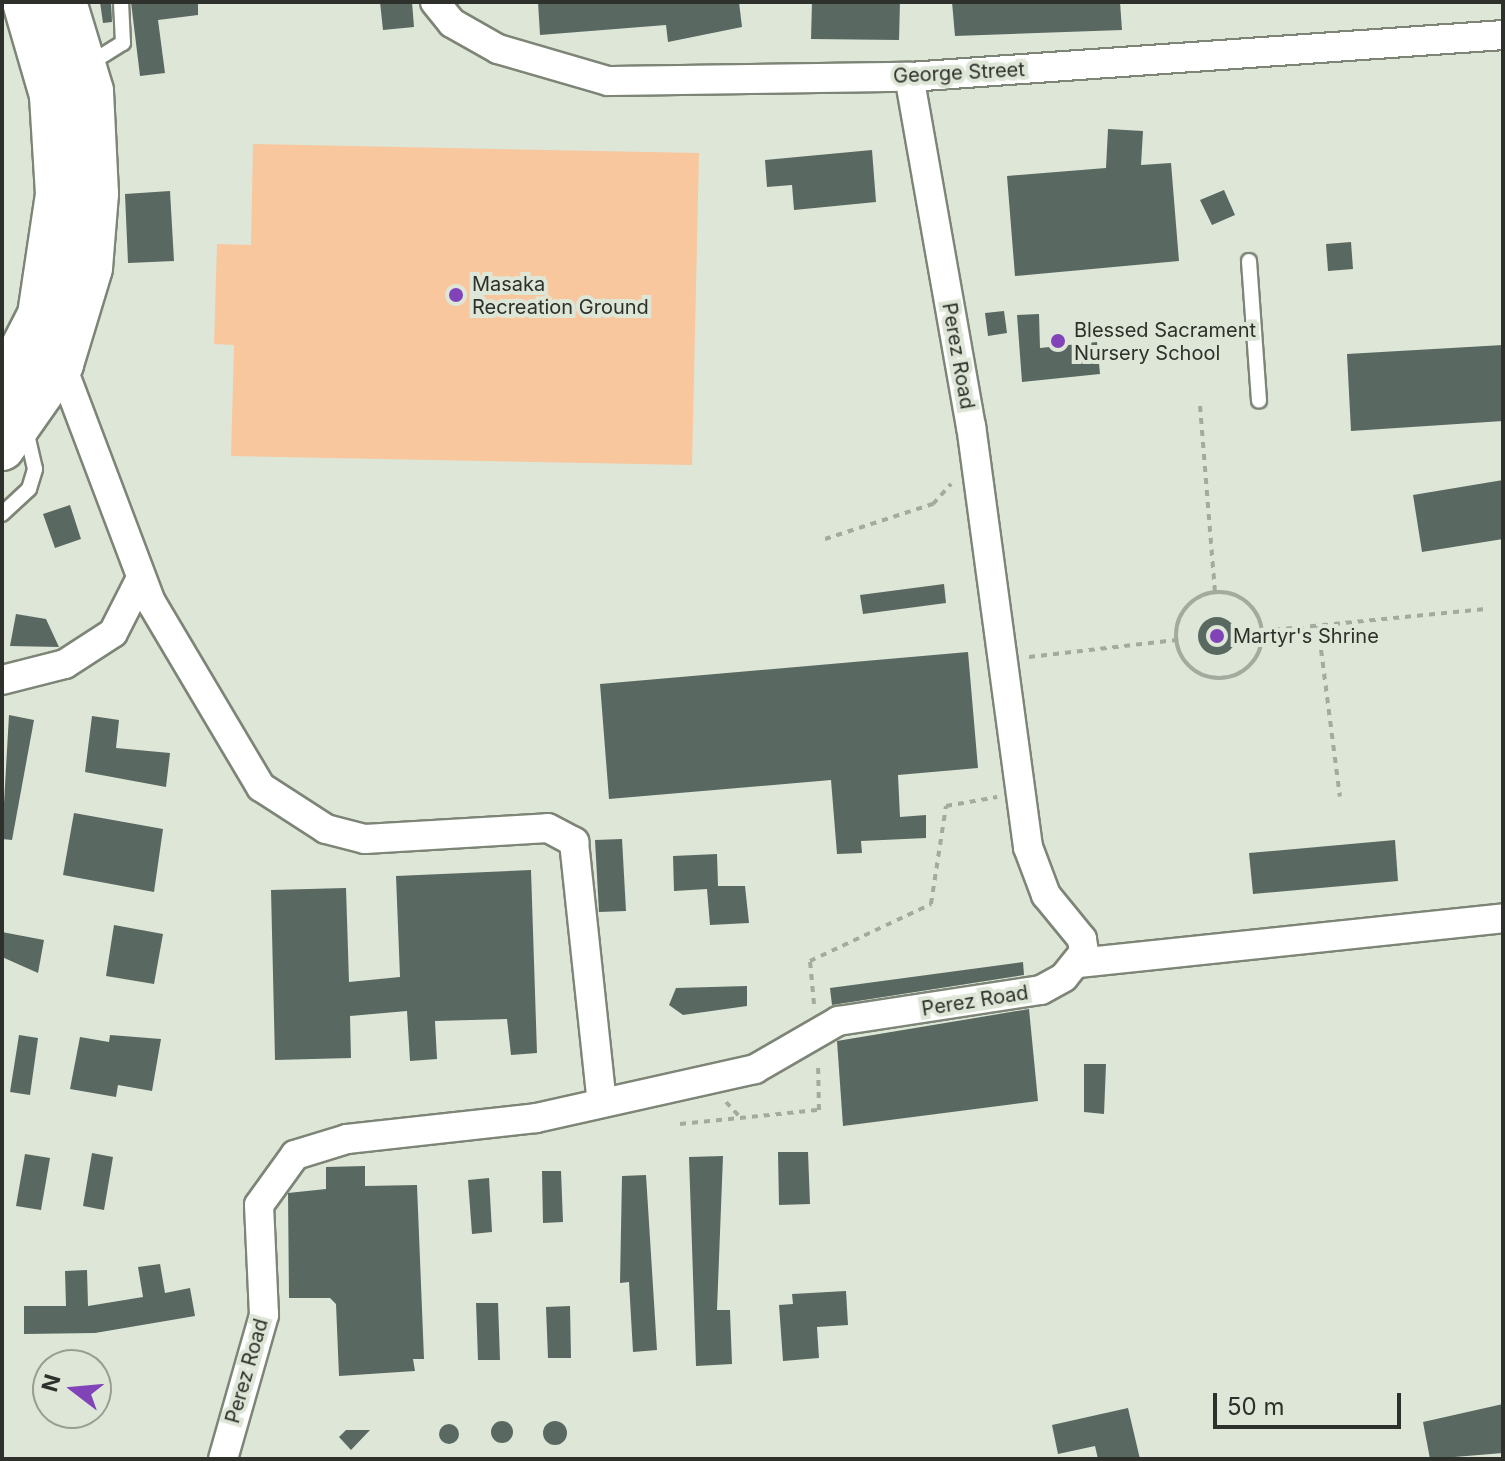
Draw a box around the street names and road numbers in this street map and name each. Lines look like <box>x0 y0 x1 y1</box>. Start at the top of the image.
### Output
street label: George Street <box>893 58 1025 88</box>
street label: Perez Road <box>937 301 979 411</box>
street label: Perez Road <box>920 981 1030 1021</box>
street label: Perez Road <box>221 1316 273 1426</box>

